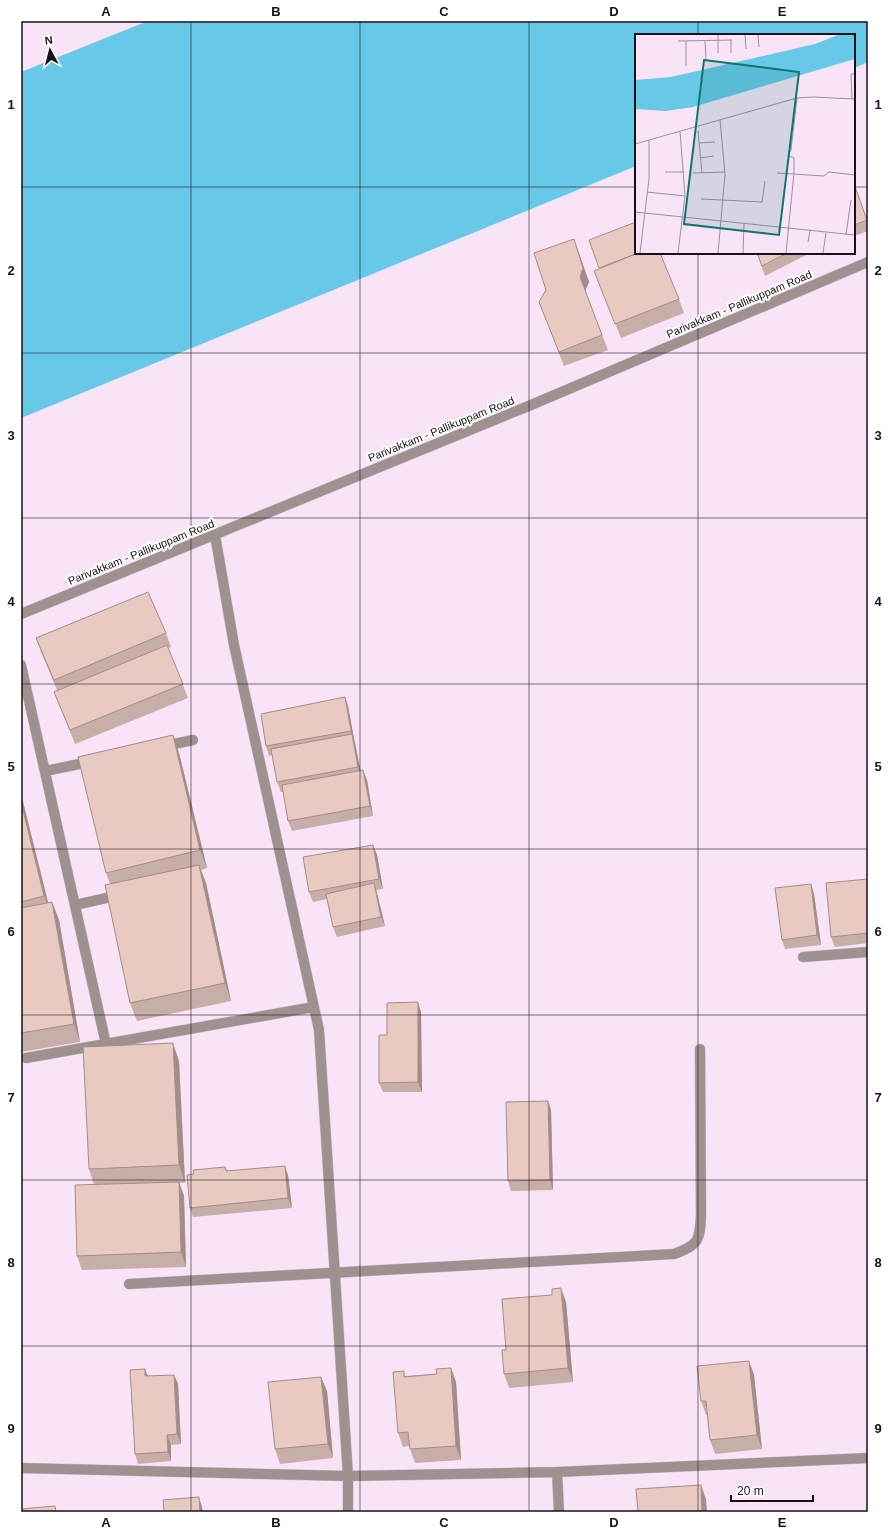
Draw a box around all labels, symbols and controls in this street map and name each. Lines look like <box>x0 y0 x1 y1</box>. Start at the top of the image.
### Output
text: A <box>101 4 111 19</box>
text: B <box>271 4 281 19</box>
text: C <box>439 4 449 19</box>
text: D <box>609 4 619 19</box>
text: E <box>778 4 787 19</box>
north arrow <box>30 30 70 70</box>
text: N <box>44 34 54 47</box>
inset map <box>635 34 855 254</box>
text: 1 <box>7 97 15 112</box>
text: 1 <box>874 97 882 112</box>
text: 2 <box>7 263 15 278</box>
text: 2 <box>874 263 882 278</box>
street label: Parivakkam - Pallikuppam Road <box>665 268 813 340</box>
street label: Parivakkam - Pallikuppam Road <box>366 394 516 464</box>
text: 3 <box>7 428 15 443</box>
text: 3 <box>874 428 882 443</box>
street label: Parivakkam - Pallikuppam Road <box>66 517 216 587</box>
text: 4 <box>7 594 15 609</box>
text: 4 <box>874 594 882 609</box>
text: 5 <box>7 759 15 774</box>
text: 5 <box>874 759 882 774</box>
text: 6 <box>7 924 15 939</box>
text: 6 <box>874 924 882 939</box>
text: 7 <box>7 1090 15 1105</box>
text: 7 <box>874 1090 882 1105</box>
text: 8 <box>7 1255 15 1270</box>
text: 8 <box>874 1255 882 1270</box>
text: 9 <box>7 1421 15 1436</box>
text: 9 <box>874 1421 882 1436</box>
scale bar <box>731 1477 813 1503</box>
text: 20 m <box>737 1484 764 1498</box>
text: A <box>101 1515 111 1530</box>
text: B <box>271 1515 281 1530</box>
text: C <box>439 1515 449 1530</box>
text: D <box>609 1515 619 1530</box>
text: E <box>778 1515 787 1530</box>

